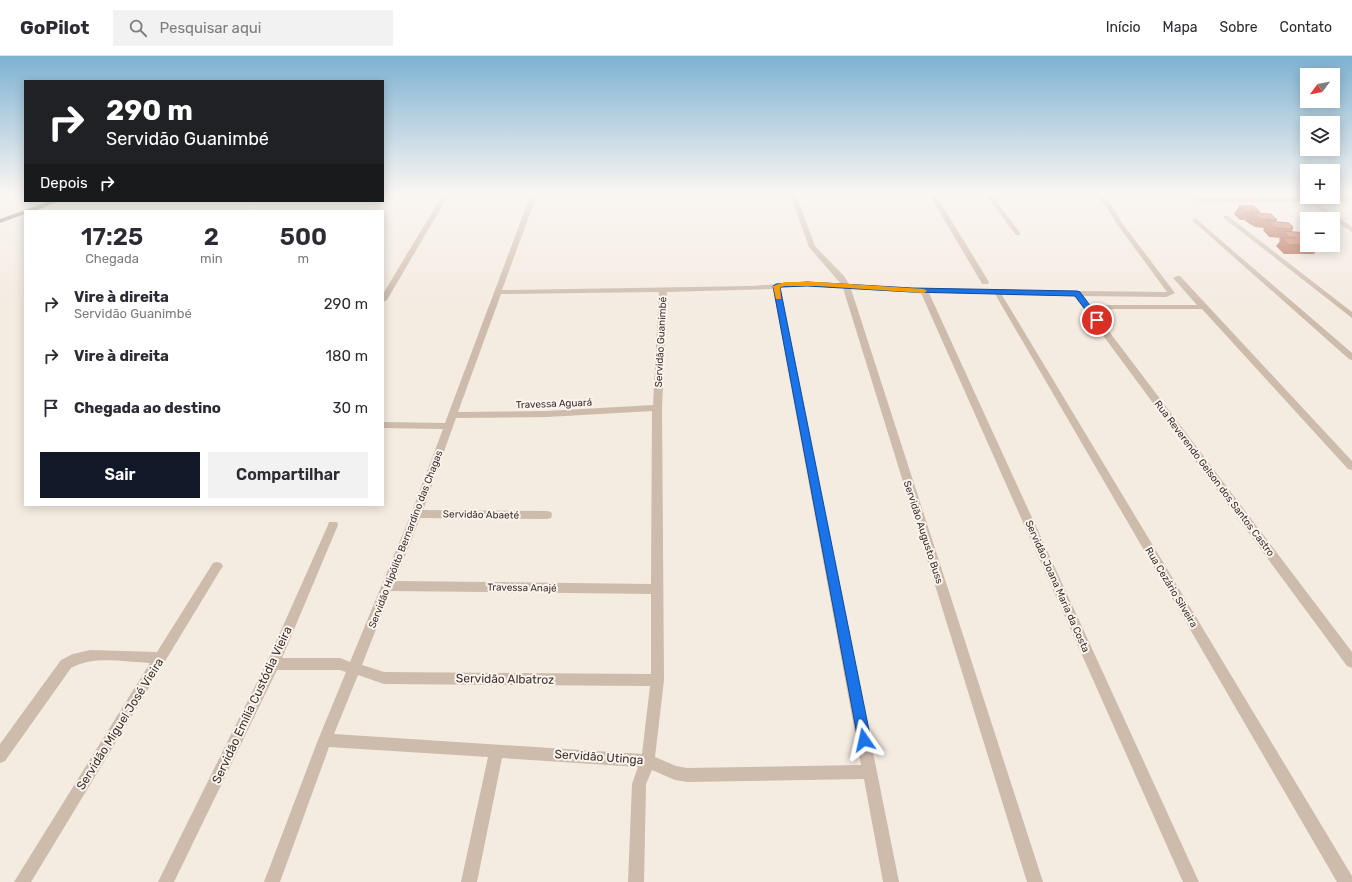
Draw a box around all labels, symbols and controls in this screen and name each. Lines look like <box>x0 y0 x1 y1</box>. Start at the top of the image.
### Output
search box <box>113 10 393 46</box>
text: GoPilot <box>20 16 89 39</box>
icon: search <box>127 17 149 39</box>
text: Pesquisar aqui <box>159 19 261 37</box>
text: Início <box>1106 19 1141 36</box>
text: Mapa <box>1163 19 1198 36</box>
text: Sobre <box>1220 19 1258 36</box>
text: Contato <box>1280 19 1332 36</box>
north arrow <box>1300 68 1340 108</box>
map controls <box>1300 68 1340 252</box>
text: 290 m <box>106 94 193 127</box>
icon: right <box>40 96 92 148</box>
button: layers <box>1300 116 1340 156</box>
text: Servidão Guanimbé <box>106 128 269 150</box>
button: + <box>1300 164 1340 204</box>
icon: right <box>96 172 118 194</box>
text: Depois <box>40 174 88 192</box>
button: − <box>1300 212 1340 252</box>
text: 17:25 <box>81 223 143 251</box>
text: 2 <box>204 223 219 251</box>
text: 500 <box>280 223 327 251</box>
text: Chegada <box>85 251 139 266</box>
text: min <box>200 251 223 266</box>
text: m <box>298 251 309 266</box>
text: Vire à direita <box>74 288 169 306</box>
icon: right <box>40 293 62 315</box>
text: 290 m <box>324 295 368 313</box>
street label: Servidão Guanimbé <box>653 296 669 388</box>
pin <box>1080 303 1114 337</box>
text: Servidão Guanimbé <box>74 306 192 321</box>
icon: arrive <box>1086 309 1108 331</box>
icon: right <box>40 345 62 367</box>
text: Vire à direita <box>74 347 169 365</box>
text: 180 m <box>326 347 368 365</box>
icon: arrive <box>40 397 62 419</box>
street label: Travessa Aguará <box>516 397 592 411</box>
street label: Rua Reverendo Gelson dos Santos Castro <box>1152 398 1277 559</box>
text: Chegada ao destino <box>74 399 221 417</box>
text: 30 m <box>332 399 368 417</box>
street label: Servidão Hipólito Bernardino das Chagas <box>366 449 445 630</box>
button: Sair <box>40 452 200 498</box>
button: Compartilhar <box>208 452 368 498</box>
street label: Servidão Augusto Buss <box>901 479 945 585</box>
street label: Servidão Abaeté <box>443 508 520 522</box>
street label: Servidão Joana Maria da Costa <box>1022 518 1092 654</box>
street label: Rua Cezário Silveira <box>1142 545 1200 630</box>
street label: Travessa Anajé <box>487 581 557 595</box>
street label: Servidão Emília Custódia Vieira <box>209 624 295 786</box>
street label: Servidão Miguel José Vieira <box>74 656 166 792</box>
street label: Servidão Albatroz <box>456 671 554 687</box>
position arrow <box>843 719 885 761</box>
street label: Servidão Utinga <box>554 747 644 767</box>

